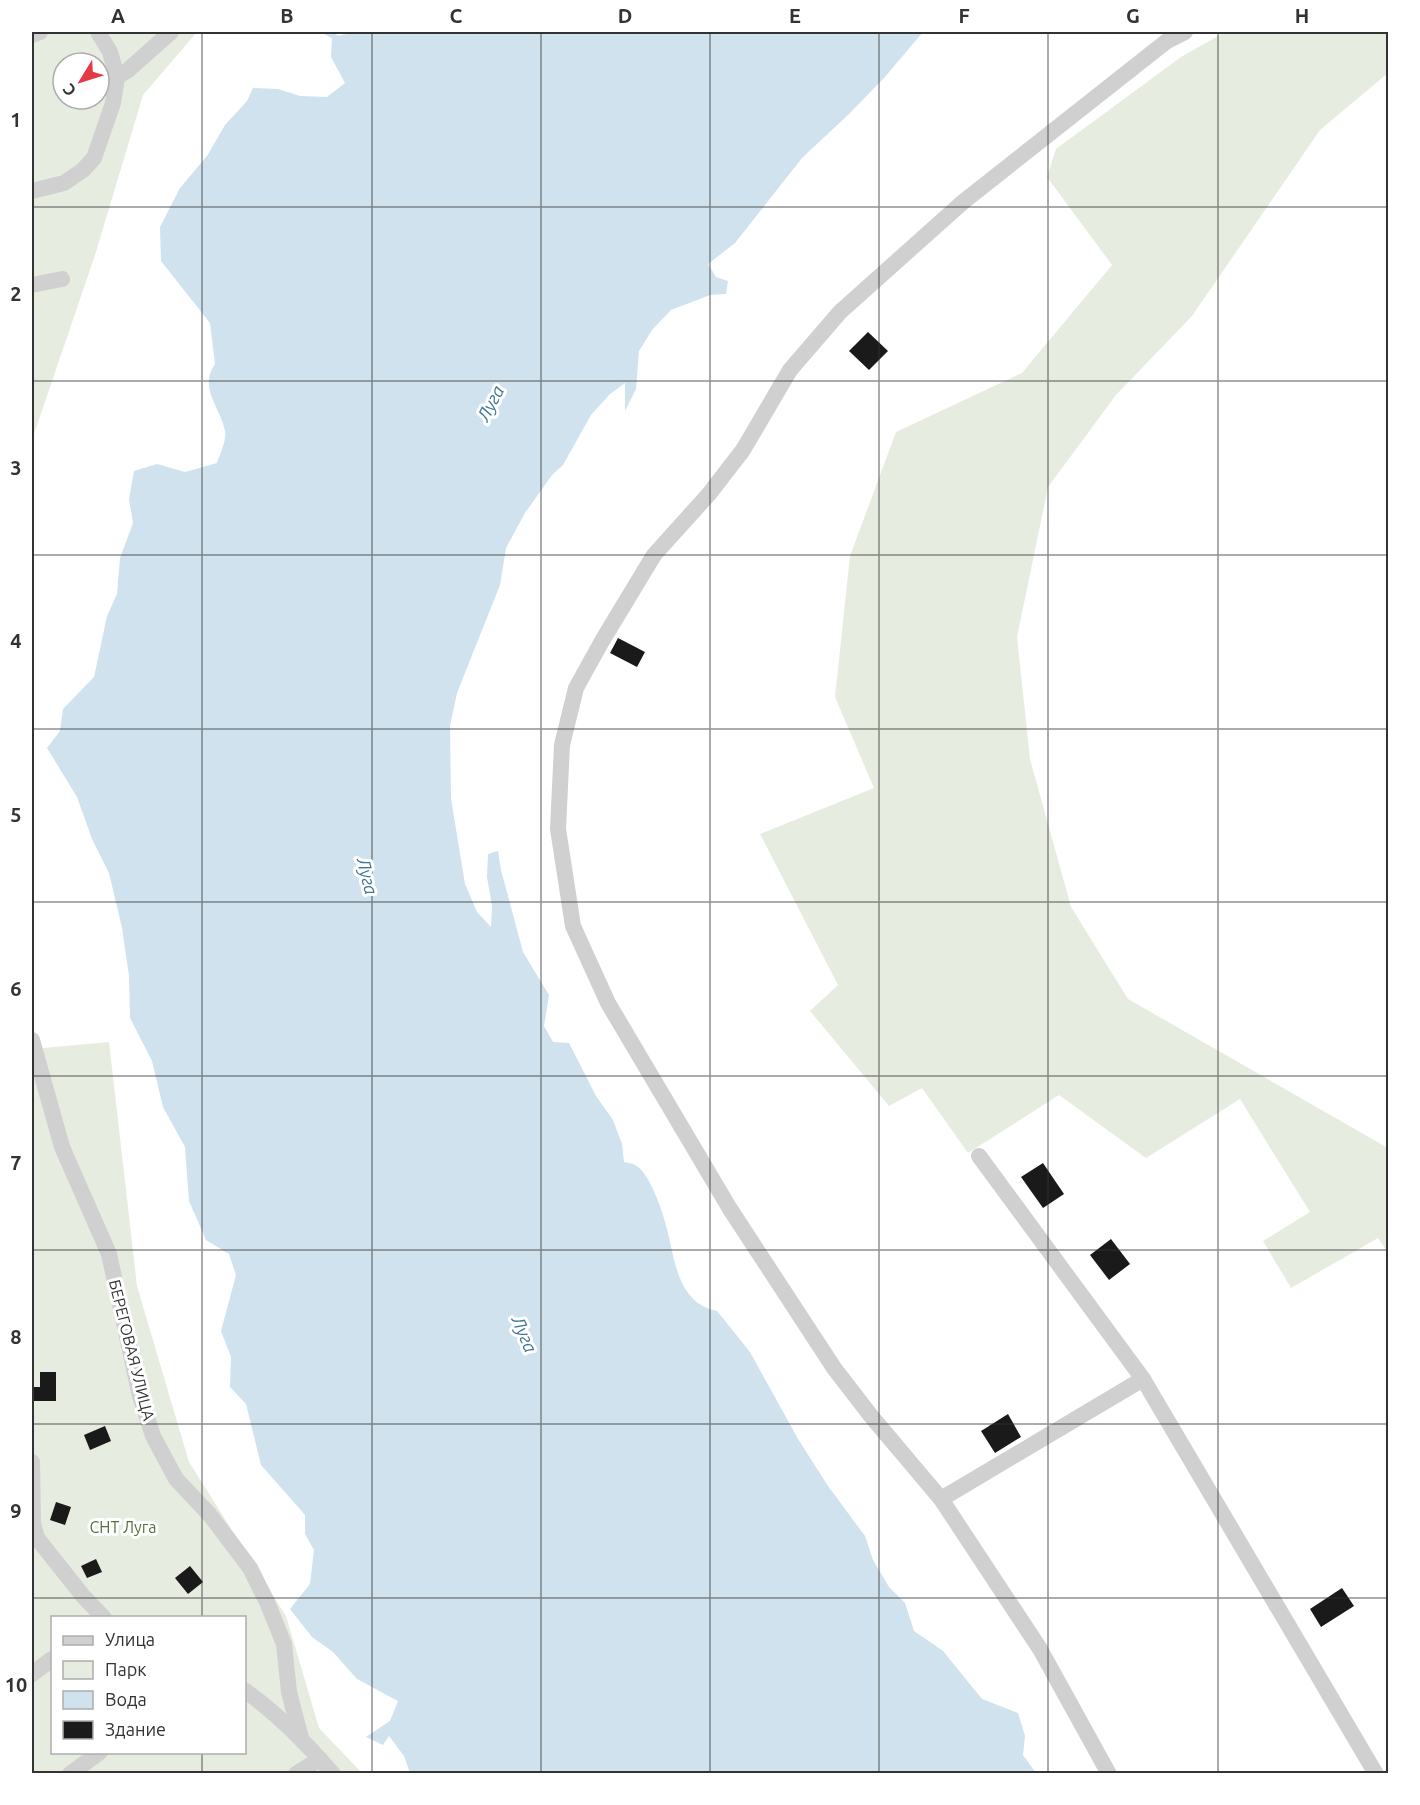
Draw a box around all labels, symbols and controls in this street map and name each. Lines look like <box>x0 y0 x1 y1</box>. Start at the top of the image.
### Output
text: A <box>111 4 125 27</box>
text: B <box>280 4 294 27</box>
text: C <box>450 4 463 27</box>
text: D <box>618 4 632 27</box>
text: E <box>789 4 801 27</box>
text: F <box>958 4 970 27</box>
text: G <box>1126 4 1140 27</box>
text: H <box>1295 4 1309 27</box>
north arrow <box>51 51 111 111</box>
text: С <box>59 81 79 100</box>
text: 1 <box>10 108 22 131</box>
text: 2 <box>10 282 22 305</box>
water label: Луга <box>472 382 508 425</box>
text: 3 <box>10 456 22 479</box>
text: 4 <box>10 629 22 652</box>
text: 5 <box>10 803 22 826</box>
water label: Луга <box>354 855 382 897</box>
text: 6 <box>10 977 22 1000</box>
text: 7 <box>10 1151 22 1174</box>
street label: БЕРЕГОВАЯ УЛИЦА <box>106 1278 158 1423</box>
water label: Луга <box>508 1312 542 1355</box>
text: 8 <box>10 1325 22 1348</box>
text: 9 <box>10 1499 22 1522</box>
park label: СНТ Луга <box>90 1518 156 1536</box>
legend <box>51 1616 246 1754</box>
text: Улица <box>105 1629 155 1649</box>
text: Парк <box>105 1659 146 1679</box>
text: 10 <box>5 1673 27 1696</box>
text: Вода <box>105 1689 147 1709</box>
text: Здание <box>105 1719 166 1739</box>

